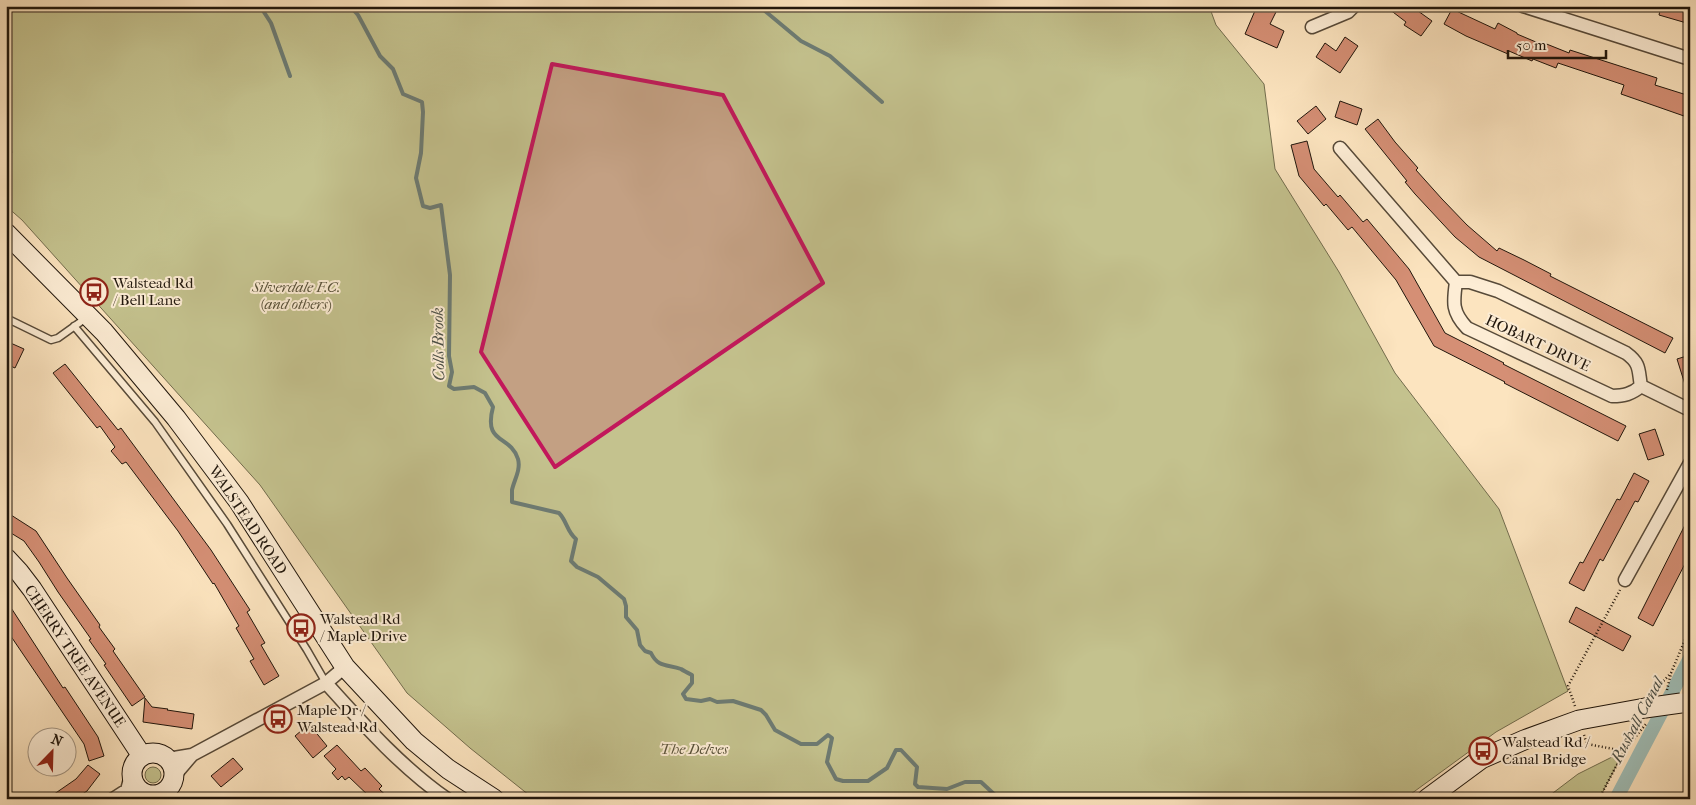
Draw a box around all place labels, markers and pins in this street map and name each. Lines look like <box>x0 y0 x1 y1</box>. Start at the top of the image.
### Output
place label: Walstead Rd / Bell Lane <box>112 274 194 309</box>
bus stop icon: Walstead Rd / Bell Lane <box>79 277 109 307</box>
place label: Walstead Rd / Maple Drive <box>319 610 407 645</box>
bus stop icon: Walstead Rd / Maple Drive <box>286 613 316 643</box>
place label: Maple Dr / Walstead Rd <box>296 701 378 736</box>
bus stop icon: Maple Dr / Walstead Rd <box>263 704 293 734</box>
place label: Walstead Rd / Canal Bridge <box>1501 733 1591 768</box>
bus stop icon: Walstead Rd / Canal Bridge <box>1468 736 1498 766</box>

